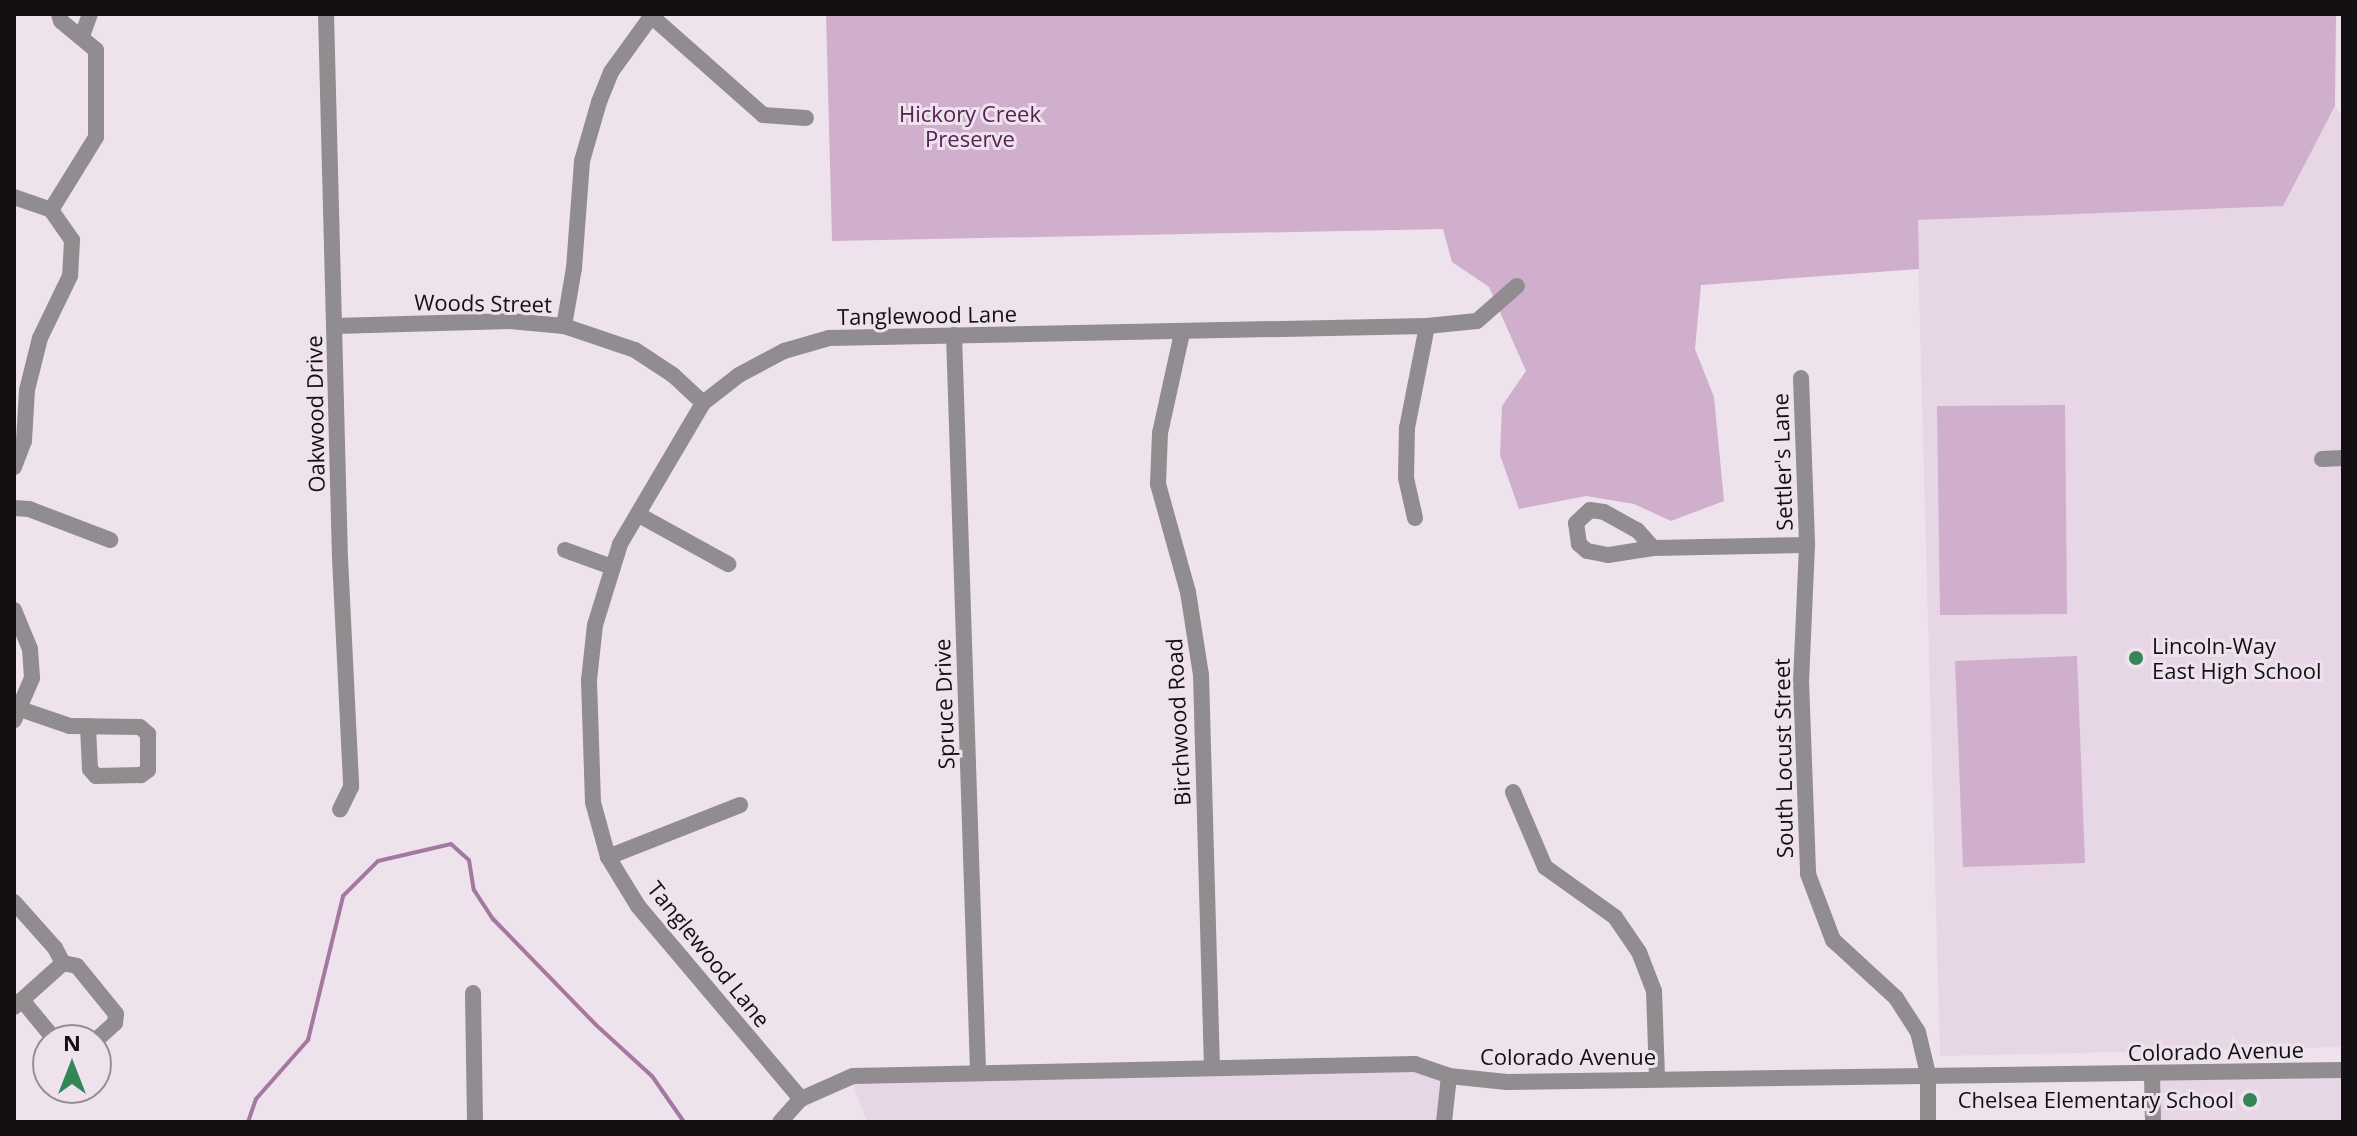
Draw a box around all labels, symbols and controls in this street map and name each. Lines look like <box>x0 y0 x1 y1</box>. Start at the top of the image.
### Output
park label: Hickory Creek Preserve <box>899 100 1041 152</box>
street label: Woods Street <box>414 289 552 317</box>
street label: Tanglewood Lane <box>837 300 1017 330</box>
street label: Oakwood Drive <box>300 335 330 493</box>
street label: Settler's Lane <box>1766 393 1798 531</box>
place label: Lincoln-Way East High School <box>2152 632 2322 684</box>
street label: Birchwood Road <box>1160 637 1196 807</box>
street label: Spruce Drive <box>929 638 959 770</box>
marker: Lincoln-Way East High School <box>2127 649 2145 667</box>
street label: South Locust Street <box>1768 658 1798 858</box>
street label: Tanglewood Lane <box>642 876 776 1032</box>
north arrow <box>32 1024 112 1104</box>
text: N <box>63 1027 81 1057</box>
street label: Colorado Avenue <box>2128 1036 2304 1066</box>
street label: Colorado Avenue <box>1480 1044 1656 1070</box>
place label: Chelsea Elementary School <box>1958 1087 2234 1113</box>
marker: Chelsea Elementary School <box>2241 1091 2259 1109</box>

